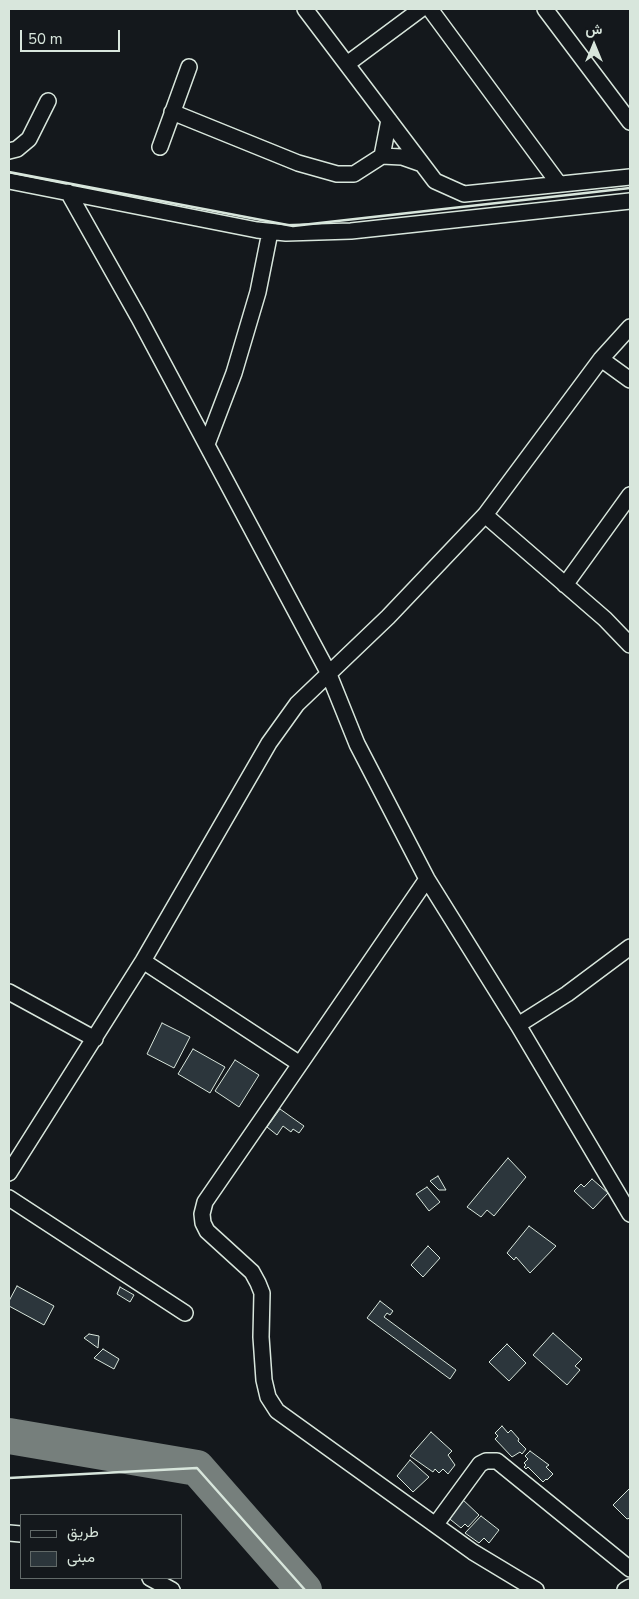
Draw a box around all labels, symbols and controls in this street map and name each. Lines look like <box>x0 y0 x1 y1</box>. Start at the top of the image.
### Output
scale bar <box>22 20 122 52</box>
north arrow <box>569 20 619 70</box>
text: ش <box>586 20 602 39</box>
text: 50 m <box>28 29 63 49</box>
legend <box>20 1514 182 1579</box>
text: طريق <box>67 1522 99 1542</box>
text: مبنى <box>67 1547 95 1567</box>

